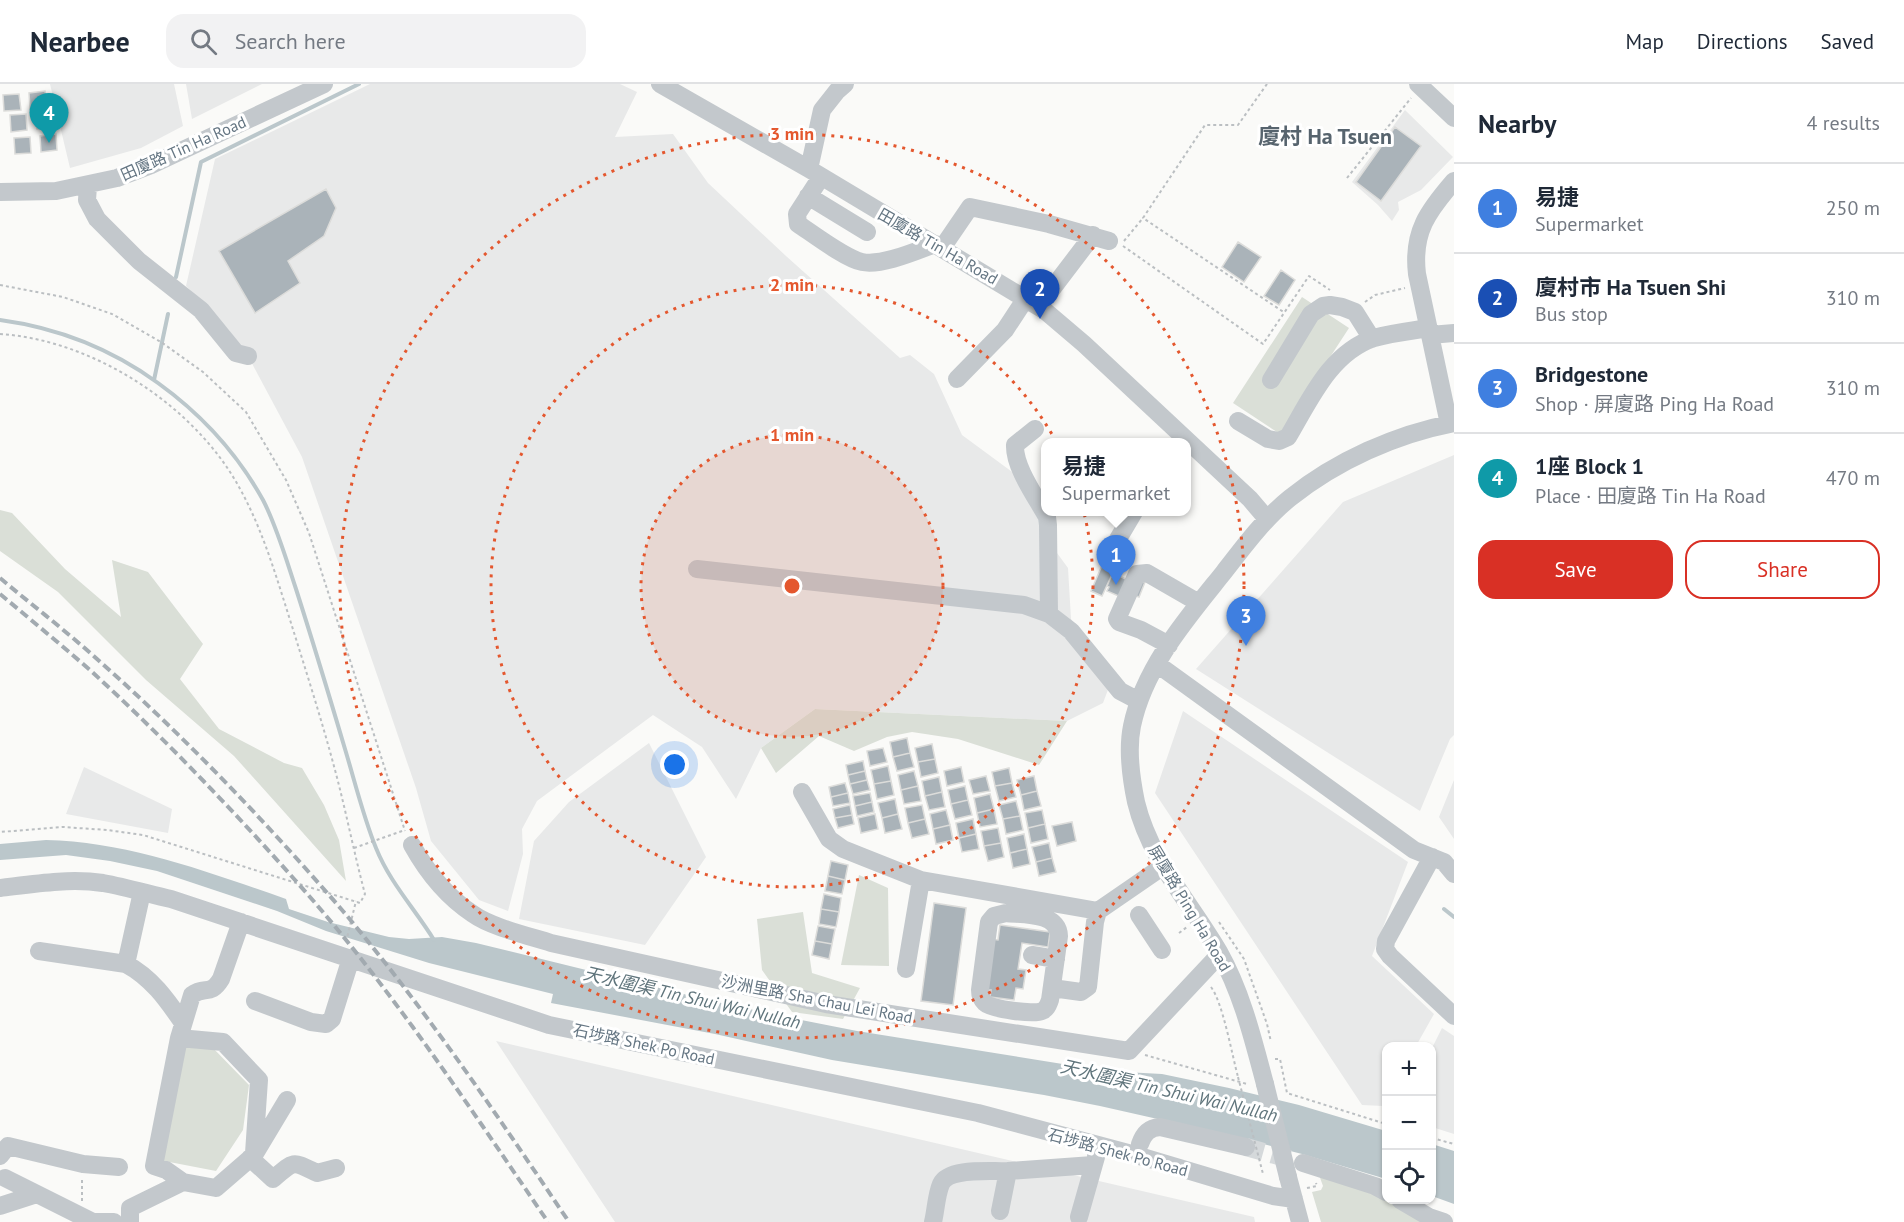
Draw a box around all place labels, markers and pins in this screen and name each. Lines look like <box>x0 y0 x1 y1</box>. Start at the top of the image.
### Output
pin: 4 <box>29 94 68 143</box>
pin: 2 <box>1020 270 1060 319</box>
pin: 1 <box>1096 536 1136 585</box>
centre of rings <box>782 576 802 596</box>
pin: 3 <box>1226 596 1266 646</box>

